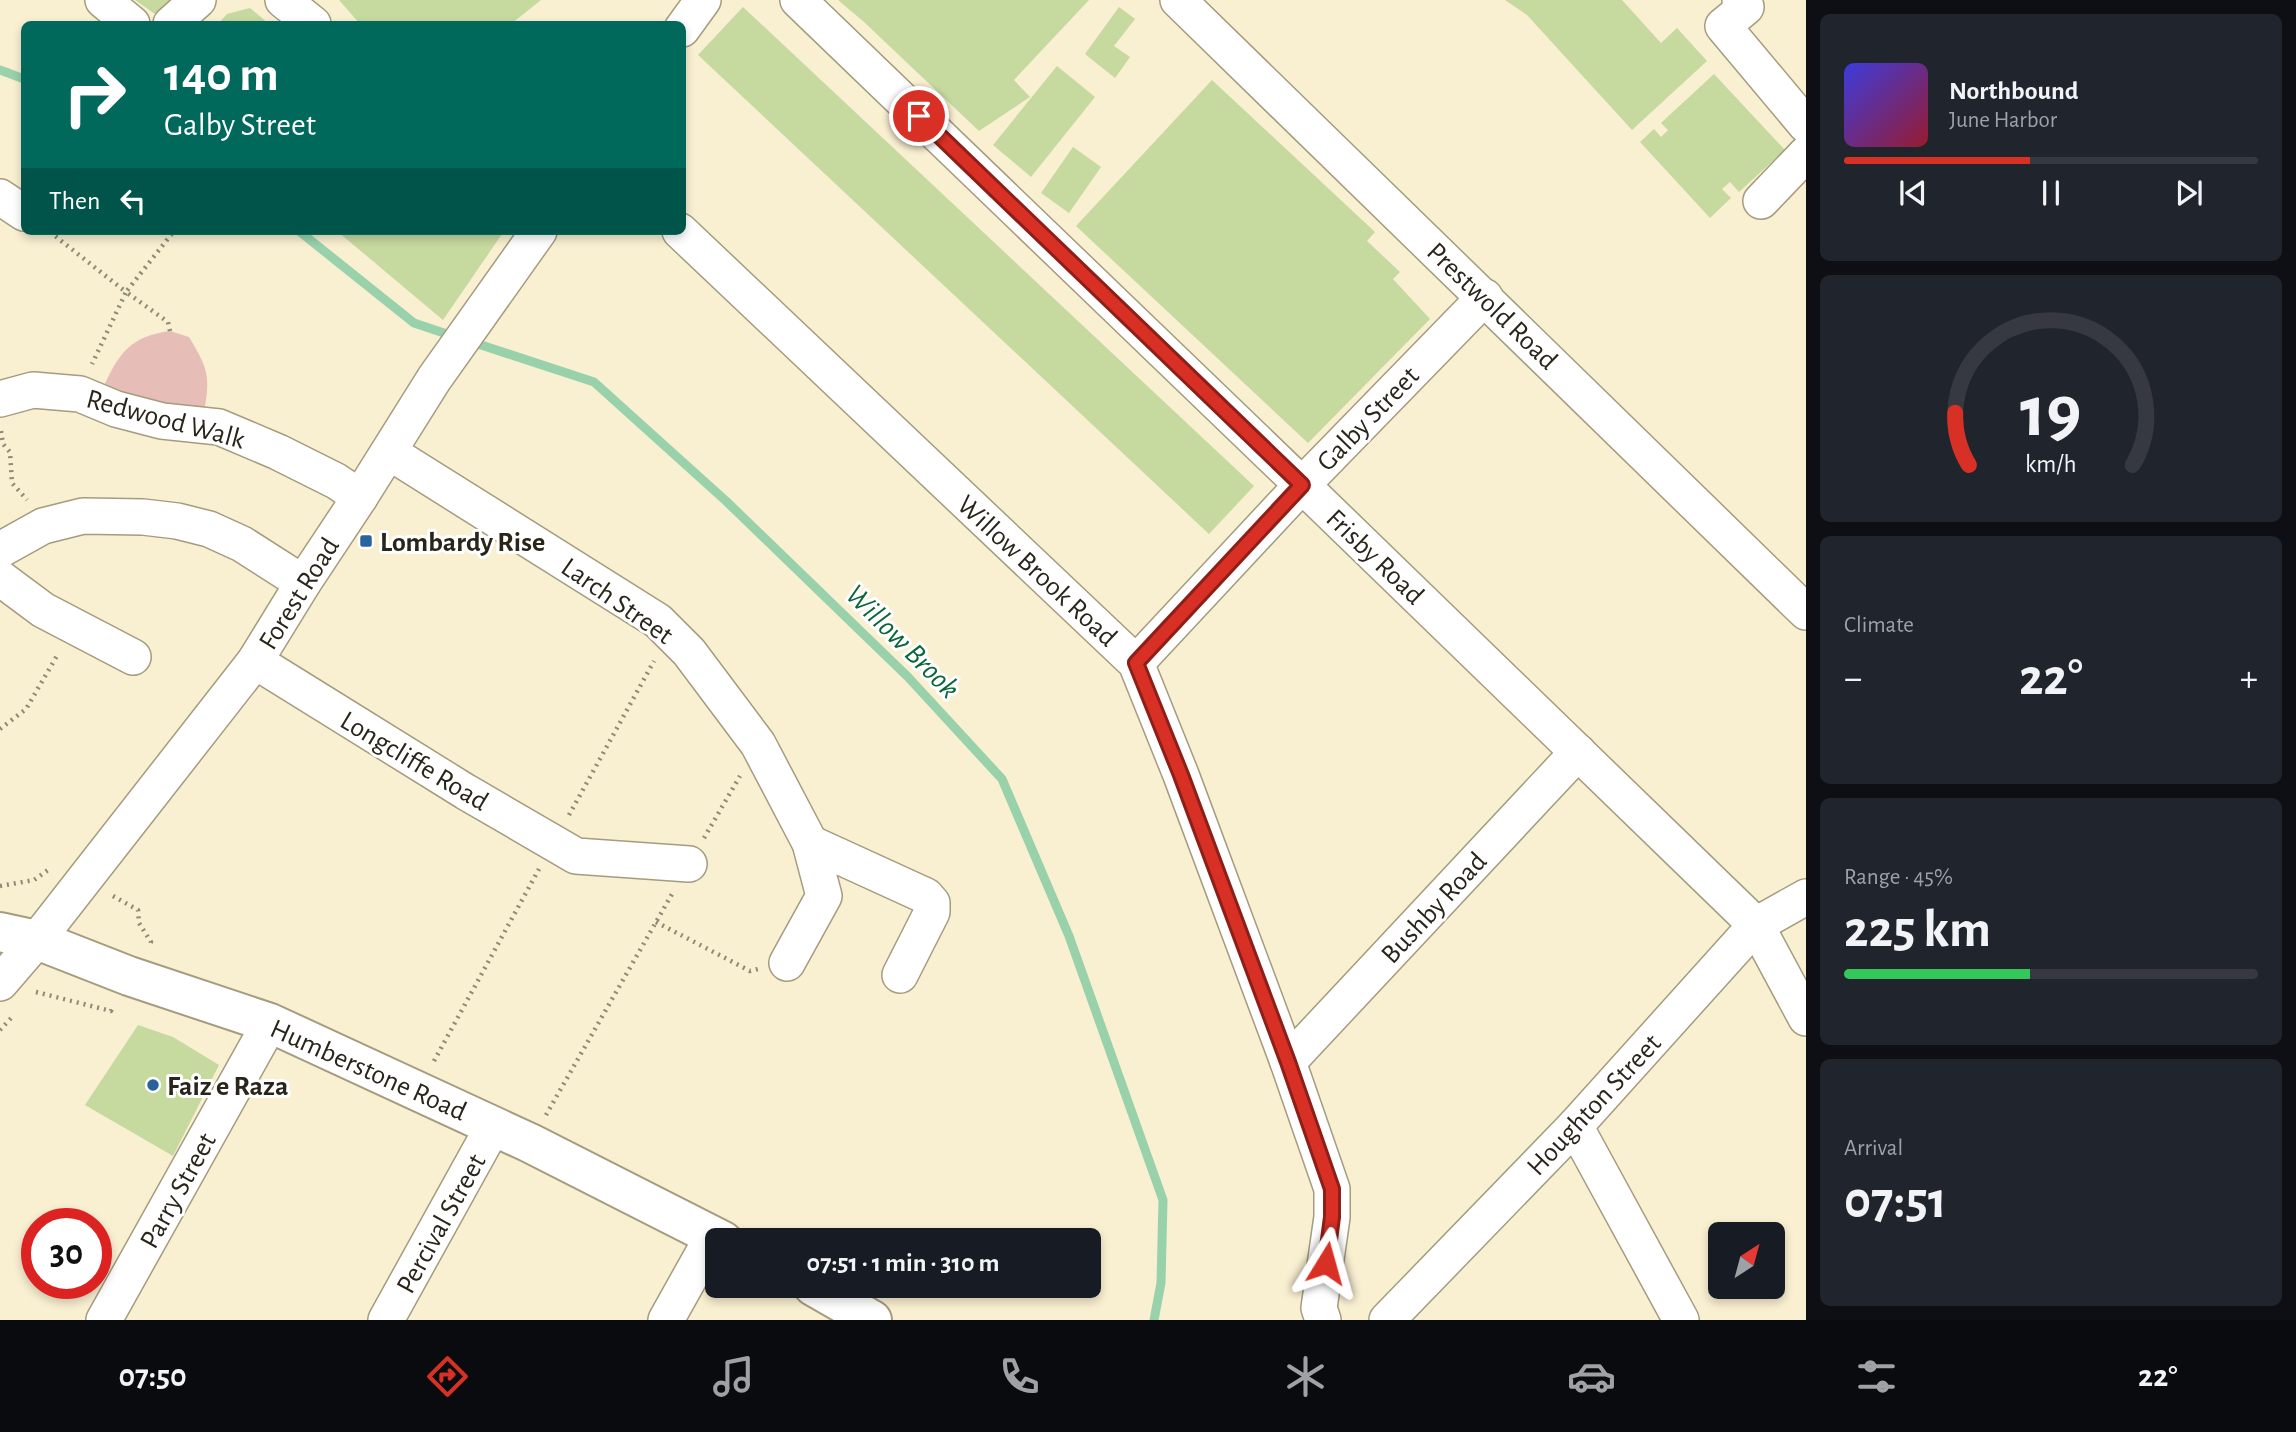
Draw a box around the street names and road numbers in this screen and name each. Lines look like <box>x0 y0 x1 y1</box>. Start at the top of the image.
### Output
street label: Prestwold Road <box>1421 238 1562 375</box>
street label: Galby Street <box>1312 362 1425 477</box>
street label: Redwood Walk <box>83 385 248 455</box>
street label: Willow Brook Road <box>951 491 1122 652</box>
street label: Frisby Road <box>1320 504 1429 610</box>
street label: Forest Road <box>254 533 345 655</box>
street label: Larch Street <box>556 553 678 650</box>
street label: Longcliffe Road <box>335 707 493 817</box>
street label: Bushby Road <box>1376 847 1493 969</box>
street label: Humberstone Road <box>266 1015 471 1127</box>
street label: Houghton Street <box>1522 1029 1667 1181</box>
street label: Parry Street <box>136 1128 222 1253</box>
street label: Percival Street <box>392 1150 492 1298</box>

